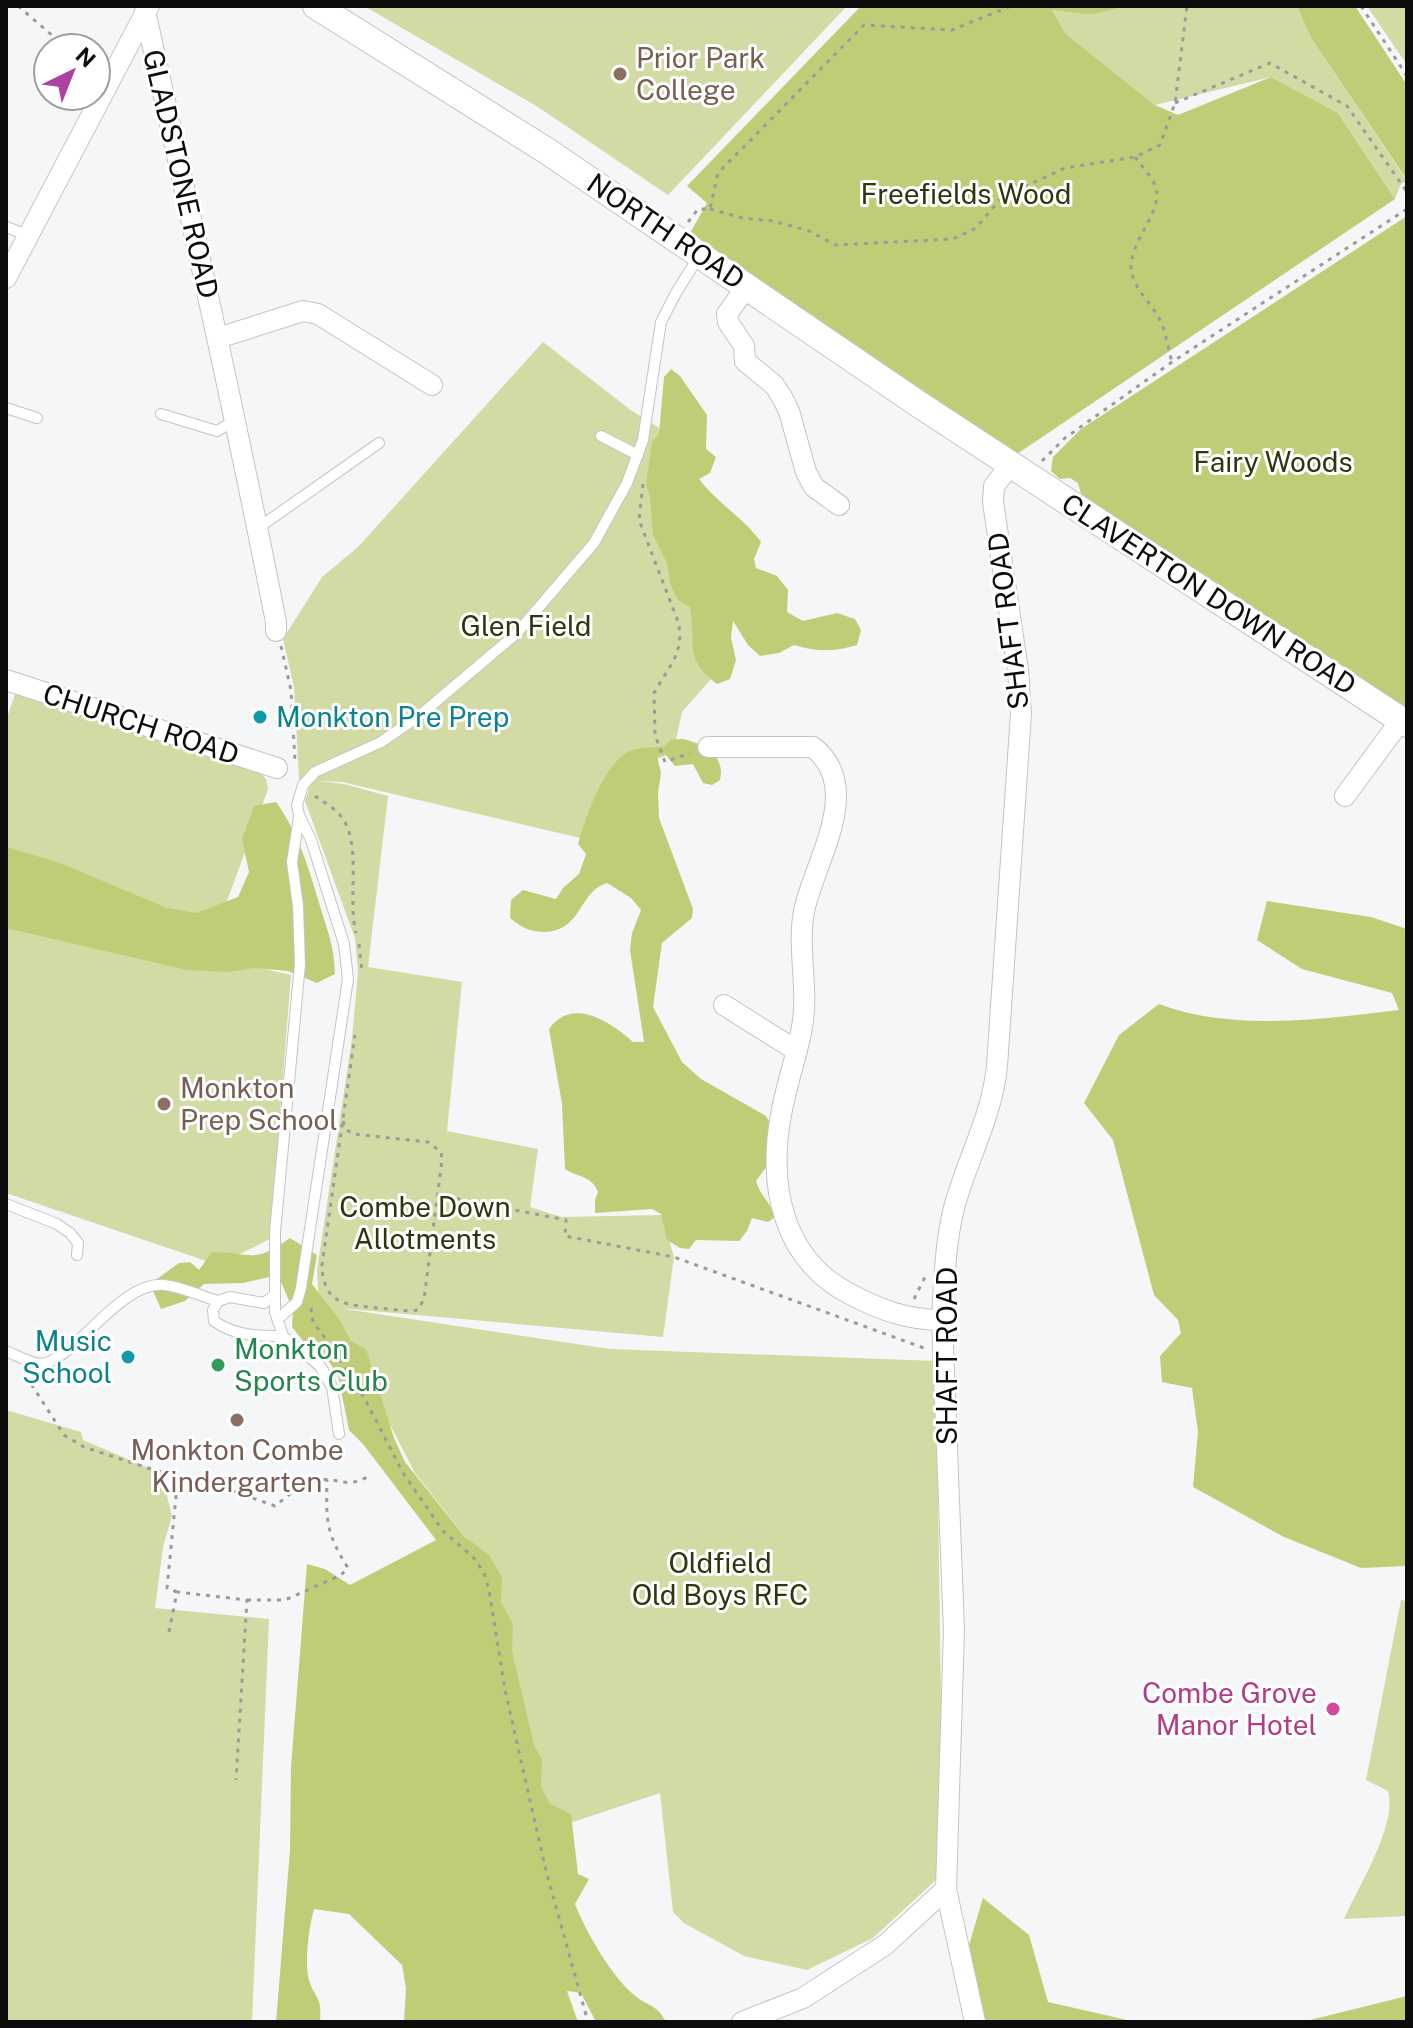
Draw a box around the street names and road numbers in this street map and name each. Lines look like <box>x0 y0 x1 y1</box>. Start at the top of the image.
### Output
street label: GLADSTONE ROAD <box>137 46 226 302</box>
street label: NORTH ROAD <box>581 166 751 295</box>
street label: CLAVERTON DOWN ROAD <box>1056 486 1363 701</box>
street label: SHAFT ROAD <box>980 531 1035 712</box>
street label: CHURCH ROAD <box>39 676 243 771</box>
street label: SHAFT ROAD <box>930 1267 963 1445</box>

